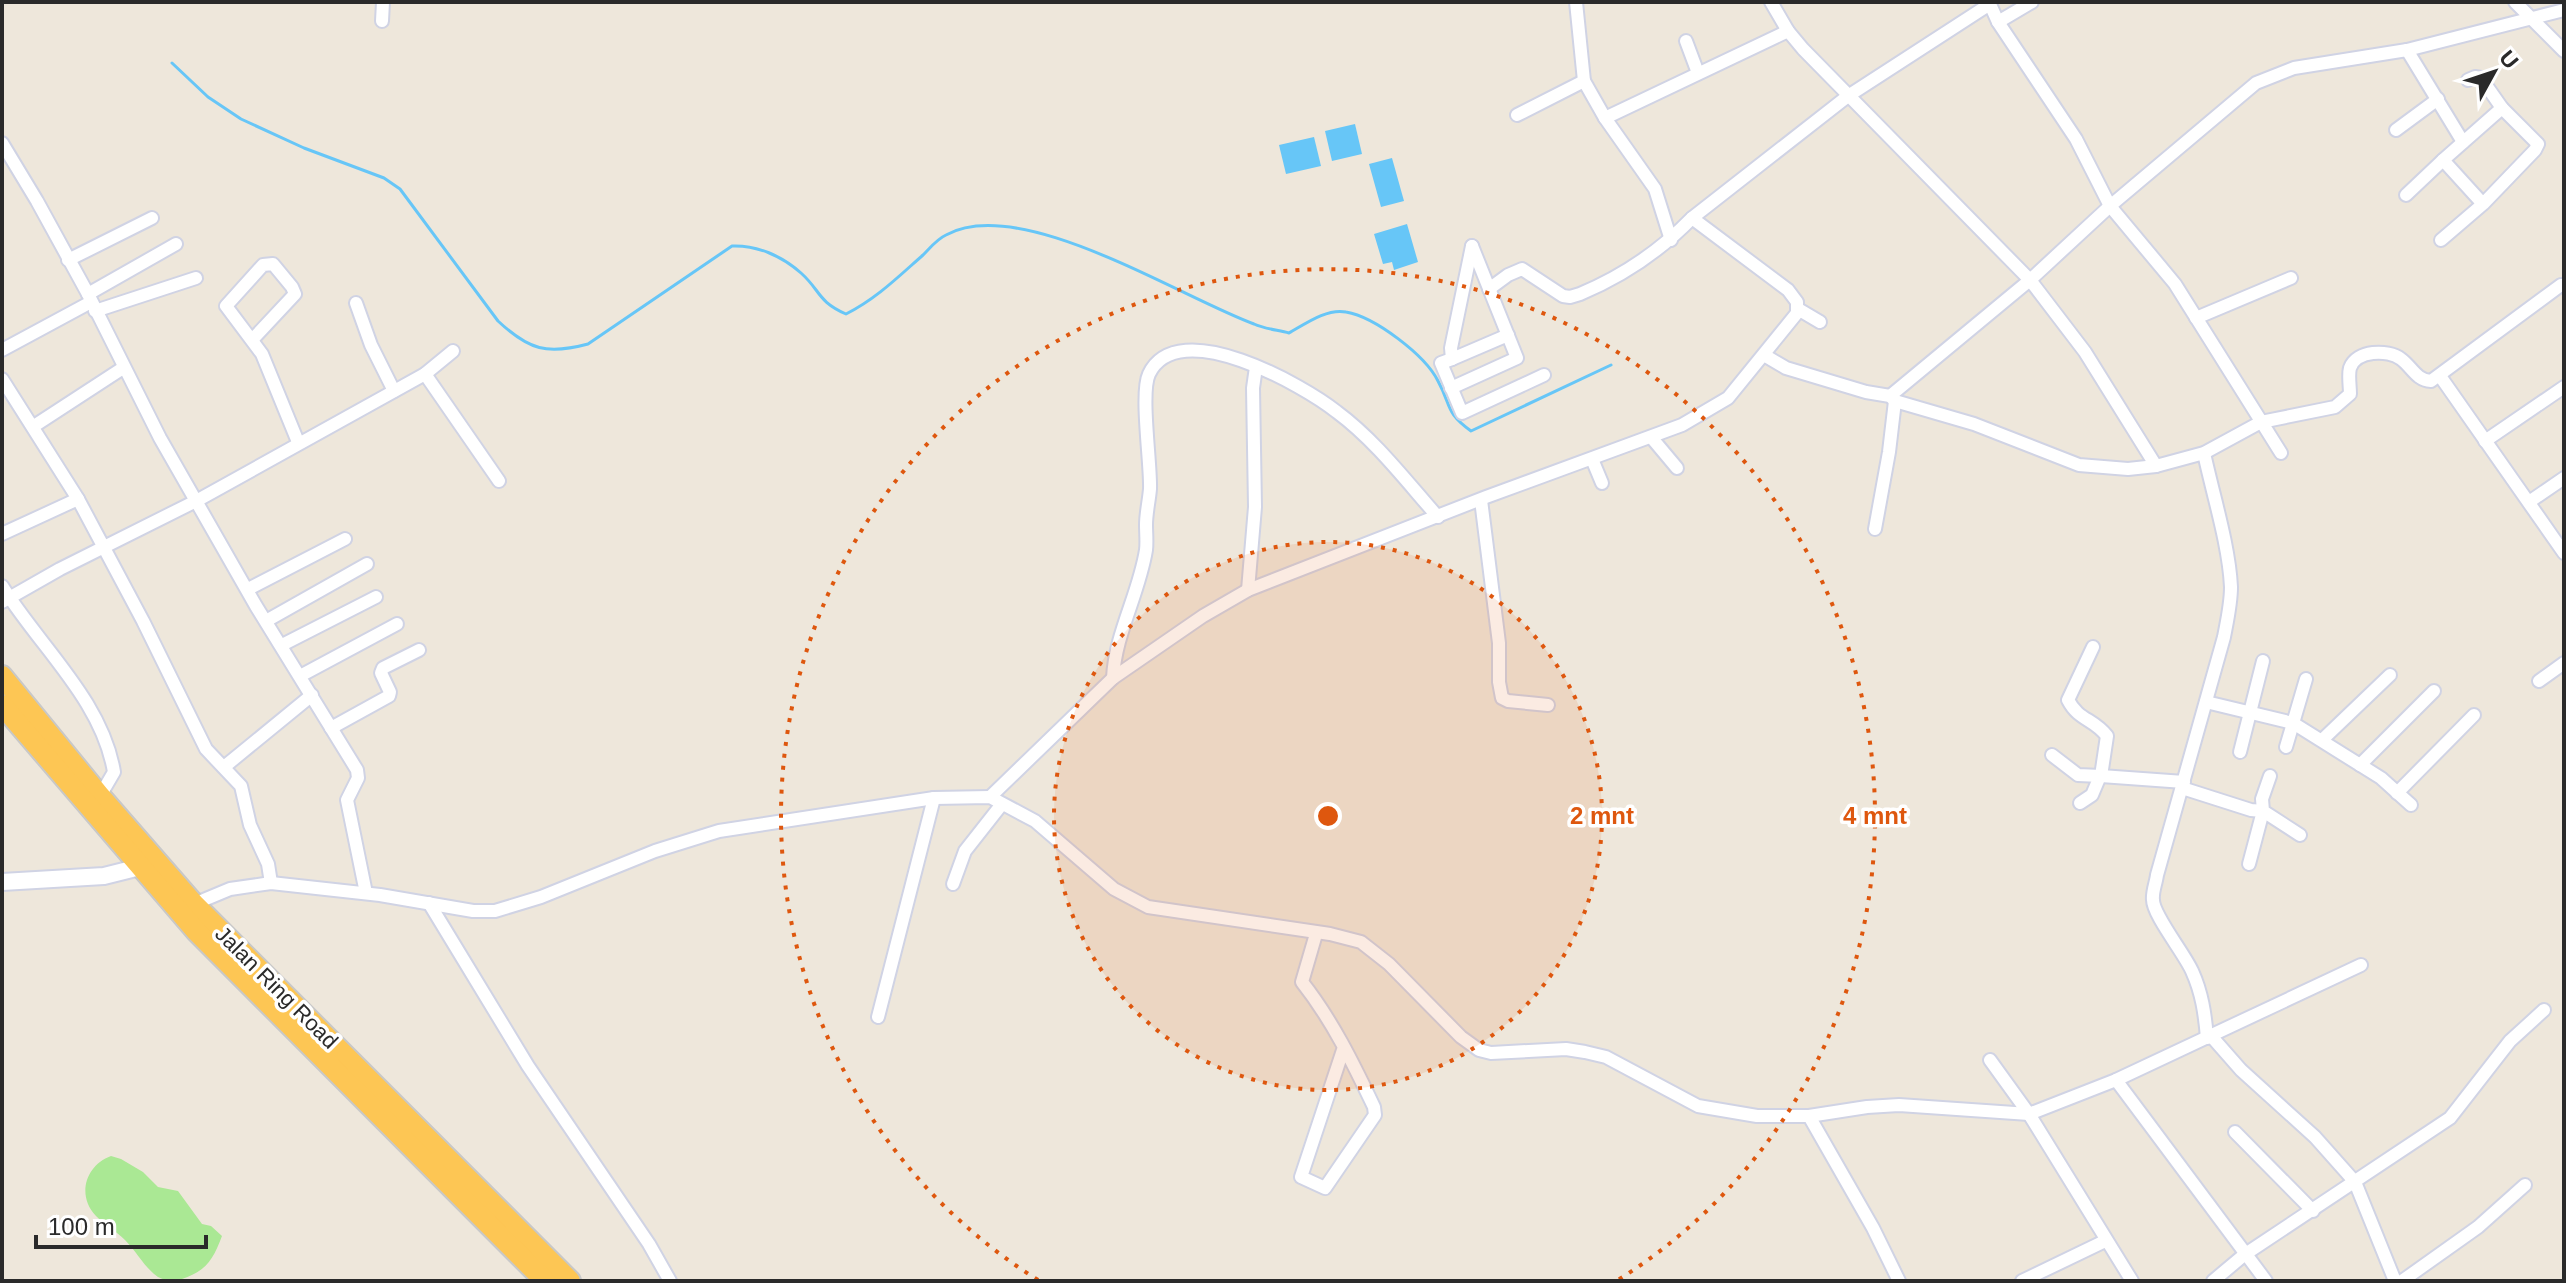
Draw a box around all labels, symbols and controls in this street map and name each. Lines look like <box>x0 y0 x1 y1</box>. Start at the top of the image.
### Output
north arrow <box>2454 32 2534 112</box>
text: U <box>2494 45 2524 74</box>
centre of rings <box>1314 802 1342 830</box>
text: 2 mnt <box>1570 802 1634 829</box>
text: 4 mnt <box>1843 802 1907 829</box>
street label: Jalan Ring Road <box>210 921 343 1054</box>
scale bar <box>36 1199 206 1249</box>
text: 100 m <box>48 1213 115 1240</box>

